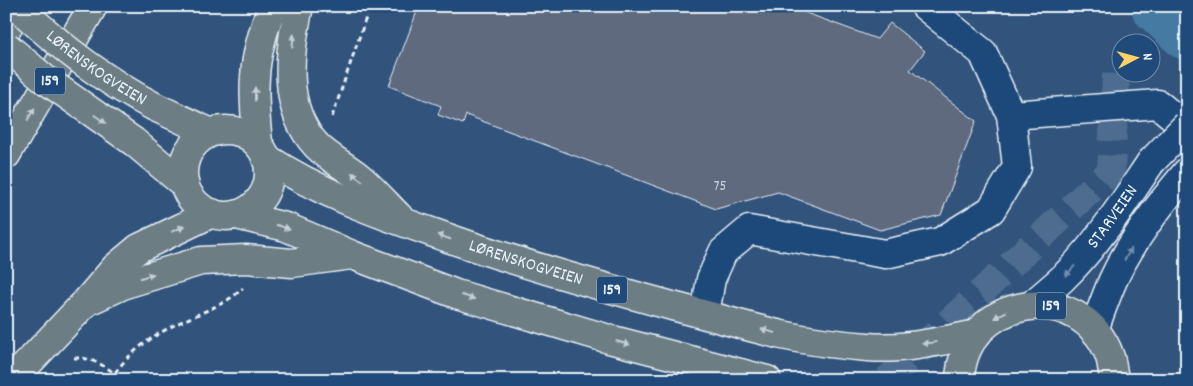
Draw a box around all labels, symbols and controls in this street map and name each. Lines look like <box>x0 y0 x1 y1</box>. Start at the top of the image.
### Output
street label: LØRENSKOGVEIEN <box>40 25 151 113</box>
one-way arrow <box>289 32 297 48</box>
north arrow <box>1110 32 1160 82</box>
text: N <box>1137 52 1157 61</box>
road number: 159 <box>35 68 65 94</box>
one-way arrow <box>251 86 259 102</box>
one-way arrow <box>27 107 36 120</box>
one-way arrow <box>93 114 107 124</box>
one-way arrow <box>351 172 364 182</box>
house number: 75 <box>714 176 726 198</box>
street label: STARVEIEN <box>1081 180 1145 254</box>
one-way arrow <box>276 223 291 231</box>
one-way arrow <box>171 224 185 232</box>
one-way arrow <box>436 233 451 241</box>
street label: LØRENSKOGVEIEN <box>465 234 586 293</box>
one-way arrow <box>1124 246 1132 261</box>
one-way arrow <box>1064 264 1075 277</box>
one-way arrow <box>140 272 155 280</box>
road number: 159 <box>597 276 627 304</box>
road number: 159 <box>1036 292 1066 320</box>
one-way arrow <box>460 294 475 302</box>
one-way arrow <box>993 311 1006 320</box>
one-way arrow <box>760 327 775 335</box>
one-way arrow <box>920 339 936 347</box>
one-way arrow <box>616 340 631 348</box>

